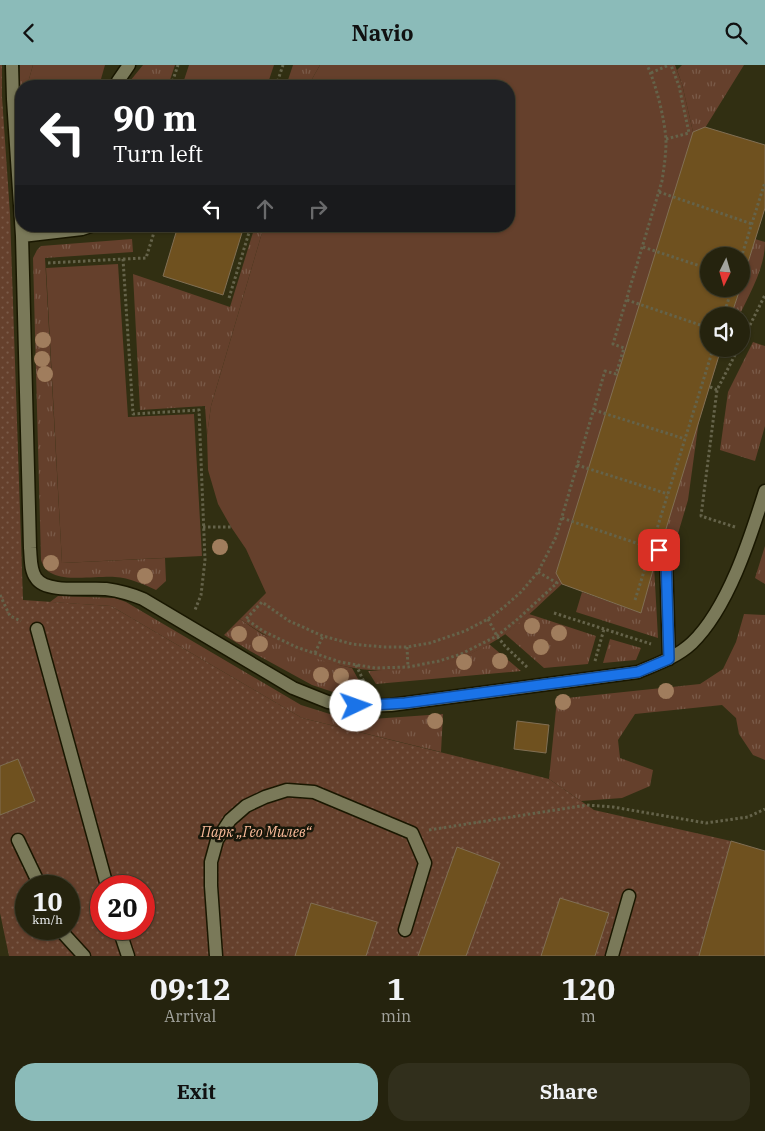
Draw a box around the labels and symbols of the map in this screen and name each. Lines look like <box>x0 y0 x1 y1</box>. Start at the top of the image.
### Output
north arrow <box>700 247 750 297</box>
pin <box>638 529 680 571</box>
position arrow <box>329 679 381 731</box>
park label: Парк „Гео Милев“ <box>200 823 313 841</box>
speed limit sign: 20 <box>90 875 155 940</box>

